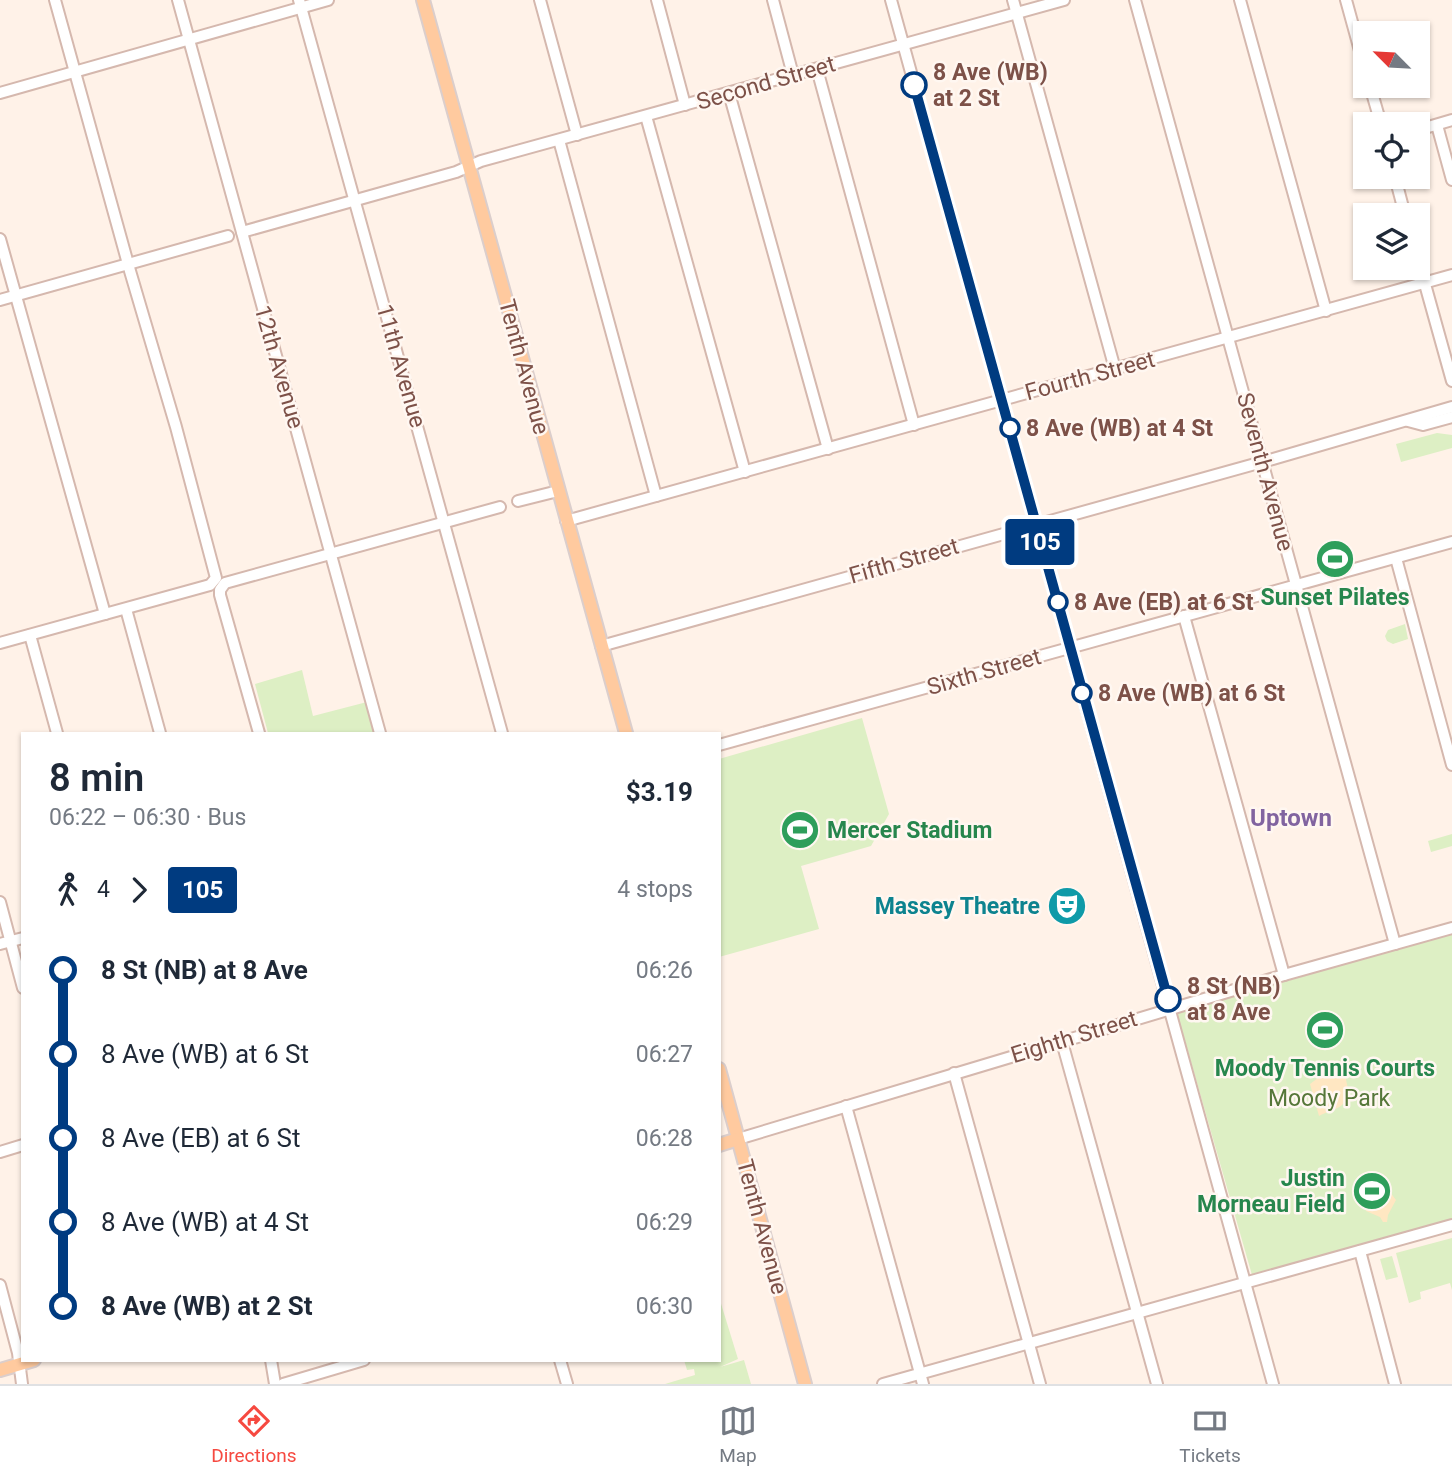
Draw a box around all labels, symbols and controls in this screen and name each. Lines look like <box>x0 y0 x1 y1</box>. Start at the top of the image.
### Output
north arrow <box>1353 21 1430 98</box>
map controls <box>1353 21 1430 280</box>
street label: Second Street <box>694 50 838 116</box>
place label: 8 Ave (WB) at 2 St <box>933 59 1048 112</box>
marker: 8 Ave (WB) at 2 St <box>901 72 927 98</box>
button: locate <box>1353 112 1430 189</box>
button: layers <box>1353 203 1430 280</box>
street label: Tenth Avenue <box>493 297 555 437</box>
street label: 11th Avenue <box>371 301 431 431</box>
street label: 12th Avenue <box>249 302 309 432</box>
street label: Fourth Street <box>1022 346 1158 406</box>
street label: Seventh Avenue <box>1231 390 1299 554</box>
place label: 8 Ave (WB) at 4 St <box>1026 415 1213 442</box>
marker: 8 Ave (WB) at 4 St <box>1000 418 1020 438</box>
line badge: 105 <box>1000 519 1080 565</box>
text: 105 <box>1019 528 1061 556</box>
street label: Fifth Street <box>846 532 962 590</box>
sports icon: Sunset Pilates <box>1314 538 1356 580</box>
place label: Sunset Pilates <box>1261 584 1410 611</box>
place label: 8 Ave (EB) at 6 St <box>1074 589 1254 616</box>
marker: 8 Ave (EB) at 6 St <box>1048 592 1068 612</box>
street label: Sixth Street <box>924 643 1044 701</box>
place label: 8 Ave (WB) at 6 St <box>1098 680 1285 707</box>
marker: 8 Ave (WB) at 6 St <box>1072 683 1092 703</box>
text: 8 min <box>49 756 144 800</box>
text: $3.19 <box>626 777 693 807</box>
text: 06:22 – 06:30 · Bus <box>49 804 246 831</box>
district label: Uptown <box>1250 804 1332 832</box>
sports icon: Mercer Stadium <box>779 809 821 851</box>
place label: Mercer Stadium <box>827 817 992 844</box>
icon: walk <box>49 871 87 909</box>
icon: forward <box>120 871 158 909</box>
text: 4 <box>97 876 110 903</box>
text: 105 <box>182 876 223 904</box>
text: 4 stops <box>617 876 693 903</box>
theatre icon: Massey Theatre <box>1046 885 1088 927</box>
place label: Massey Theatre <box>875 893 1040 920</box>
text: 8 St (NB) at 8 Ave <box>101 955 308 985</box>
text: 06:26 <box>636 957 693 984</box>
place label: 8 St (NB) at 8 Ave <box>1187 973 1281 1026</box>
marker: 8 St (NB) at 8 Ave <box>1155 986 1181 1012</box>
street label: Eighth Street <box>1007 1005 1141 1069</box>
sports icon: Moody Tennis Courts <box>1304 1009 1346 1051</box>
text: 8 Ave (WB) at 6 St <box>101 1039 309 1069</box>
text: 06:27 <box>636 1041 693 1068</box>
place label: Moody Tennis Courts <box>1215 1055 1435 1082</box>
park label: Moody Park <box>1268 1085 1390 1112</box>
text: 8 Ave (EB) at 6 St <box>101 1123 301 1153</box>
text: 06:28 <box>636 1125 693 1152</box>
street label: Tenth Avenue <box>731 1157 793 1297</box>
place label: Justin Morneau Field <box>1197 1165 1345 1218</box>
sports icon: Justin Morneau Field <box>1351 1170 1393 1212</box>
text: 8 Ave (WB) at 4 St <box>101 1207 309 1237</box>
text: 06:29 <box>636 1209 693 1236</box>
text: 8 Ave (WB) at 2 St <box>101 1291 313 1321</box>
text: 06:30 <box>636 1293 693 1320</box>
tab: Directions <box>211 1402 297 1467</box>
tab: Map <box>719 1402 757 1467</box>
tab: Tickets <box>1179 1402 1241 1467</box>

